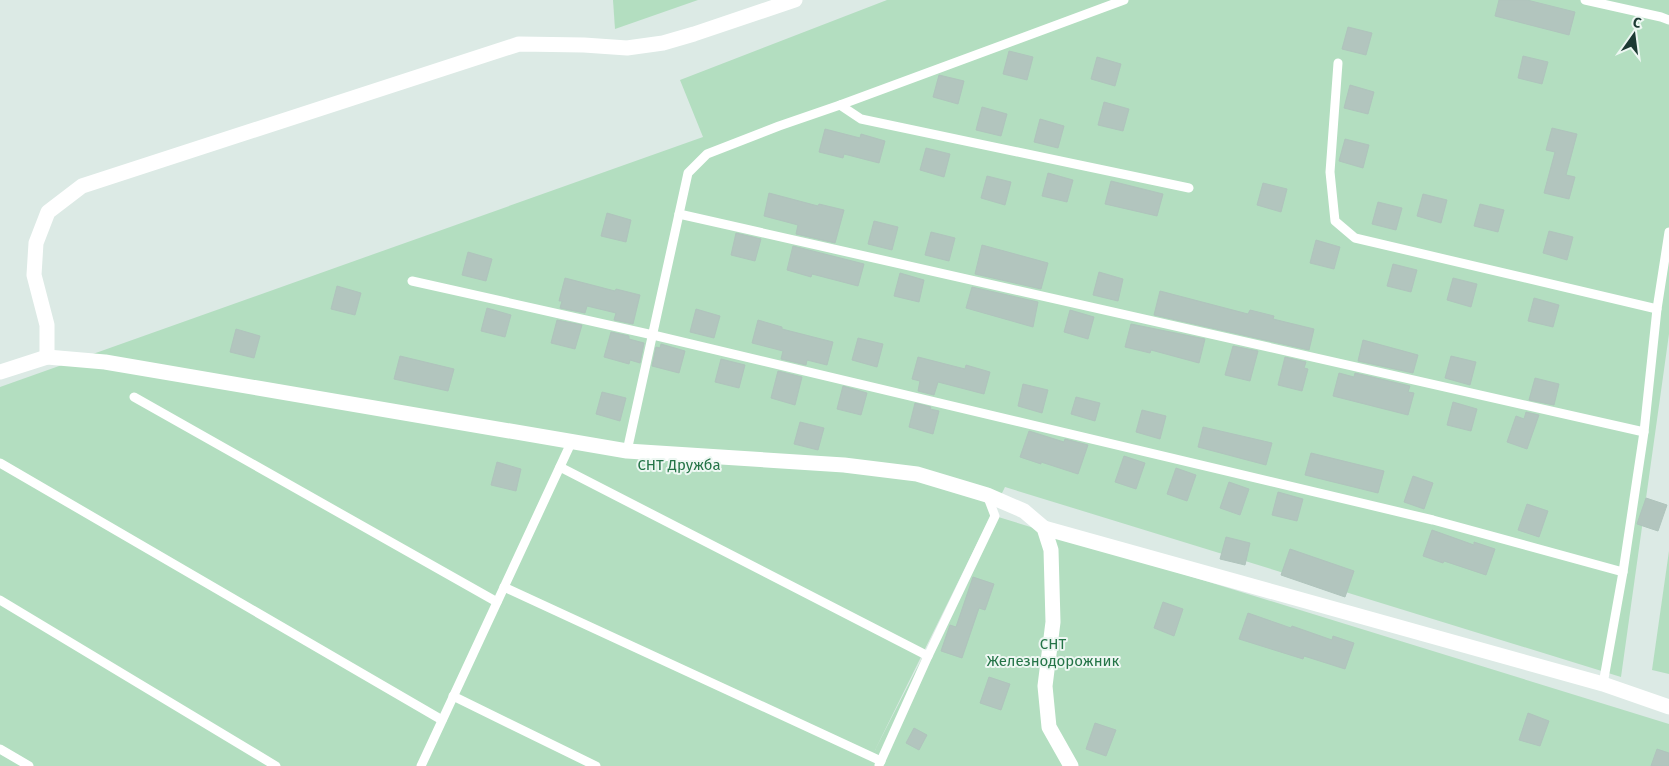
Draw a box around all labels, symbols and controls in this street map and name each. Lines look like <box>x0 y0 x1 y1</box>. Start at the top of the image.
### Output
north arrow <box>1609 10 1659 60</box>
text: С <box>1631 14 1643 32</box>
park label: СНТ Дружба <box>637 456 721 474</box>
park label: СНТ Железнодорожник <box>987 635 1120 670</box>

